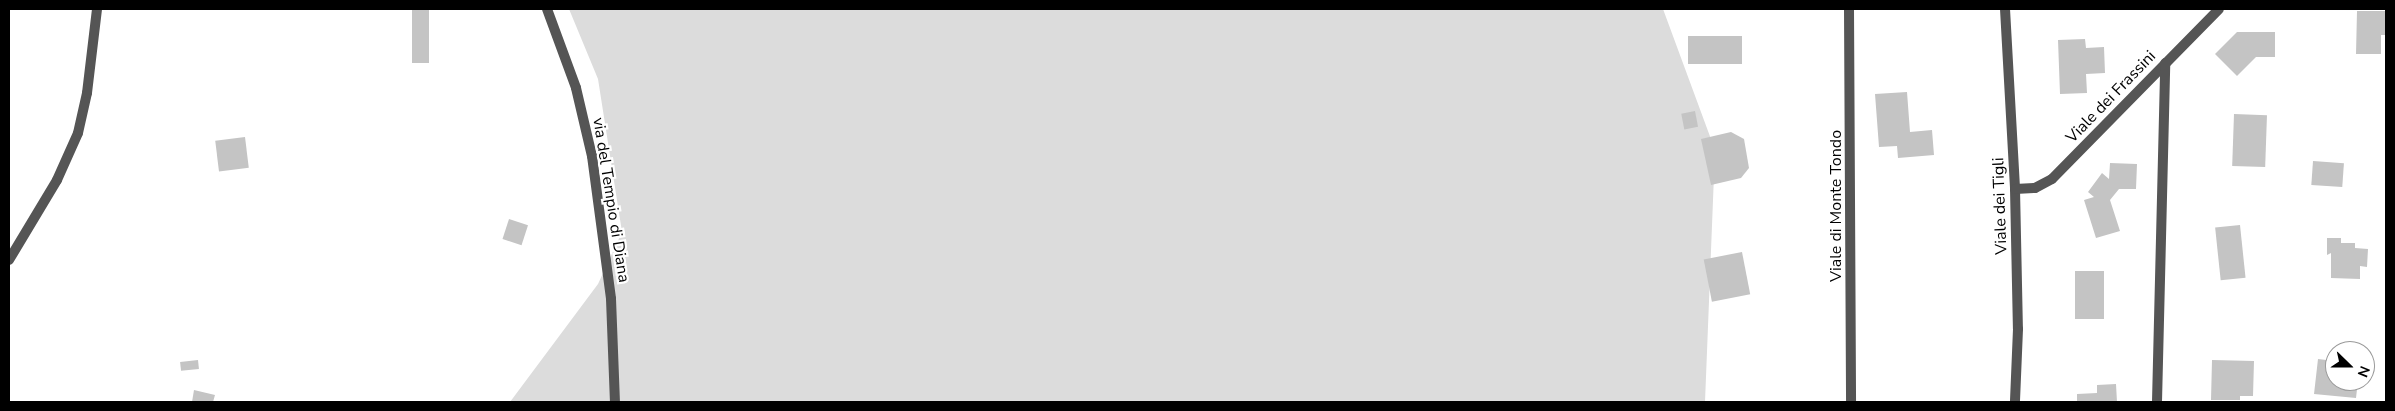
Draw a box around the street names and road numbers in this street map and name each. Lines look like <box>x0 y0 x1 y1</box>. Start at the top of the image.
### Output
street label: Viale dei Frassini <box>2062 47 2160 147</box>
street label: via del Tempio di Diana <box>588 116 634 284</box>
street label: Viale di Monte Tondo <box>1826 130 1846 282</box>
street label: Viale dei Tigli <box>1989 157 2011 255</box>

